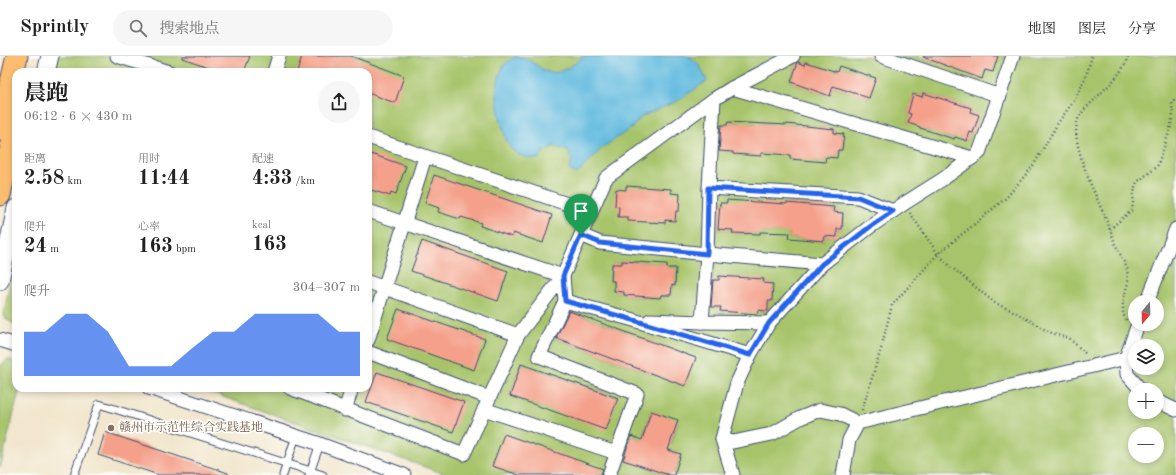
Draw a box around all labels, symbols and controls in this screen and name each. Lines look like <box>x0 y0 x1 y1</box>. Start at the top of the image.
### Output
search box <box>113 10 393 46</box>
icon: search <box>127 17 149 39</box>
text: Sprintly <box>20 18 89 37</box>
text: 搜索地点 <box>159 22 219 37</box>
text: 地图 <box>1028 22 1056 36</box>
text: 图层 <box>1078 22 1106 36</box>
text: 分享 <box>1128 22 1156 36</box>
button: share <box>318 81 360 123</box>
text: 晨跑 <box>24 83 68 105</box>
text: 06:12 · 6 × 430 m <box>24 110 132 123</box>
text: 距离 <box>24 154 46 165</box>
text: 用时 <box>138 154 160 165</box>
text: 配速 <box>252 154 274 165</box>
text: 2.58 <box>24 169 64 189</box>
text: 11:44 <box>138 169 190 189</box>
text: 4:33 <box>252 169 292 189</box>
text: km <box>64 176 82 187</box>
text: /km <box>292 176 315 187</box>
pin <box>564 194 598 235</box>
icon: arrive <box>570 200 592 222</box>
text: kcal <box>252 220 271 231</box>
text: 爬升 <box>24 222 46 233</box>
text: 心率 <box>138 222 160 233</box>
text: 163 <box>252 235 287 255</box>
text: 24 <box>24 237 47 257</box>
text: 163 <box>138 237 173 257</box>
text: m <box>47 244 59 255</box>
text: bpm <box>173 244 196 255</box>
text: 304–307 m <box>293 281 360 294</box>
text: 爬升 <box>24 285 50 298</box>
north arrow <box>1128 295 1164 331</box>
map controls <box>1128 295 1164 463</box>
button: layers <box>1128 339 1164 375</box>
button: + <box>1128 383 1164 419</box>
place label: 赣州市示范性综合实践基地 <box>119 420 263 434</box>
marker: 赣州市示范性综合实践基地 <box>106 423 116 433</box>
button: − <box>1128 427 1164 463</box>

